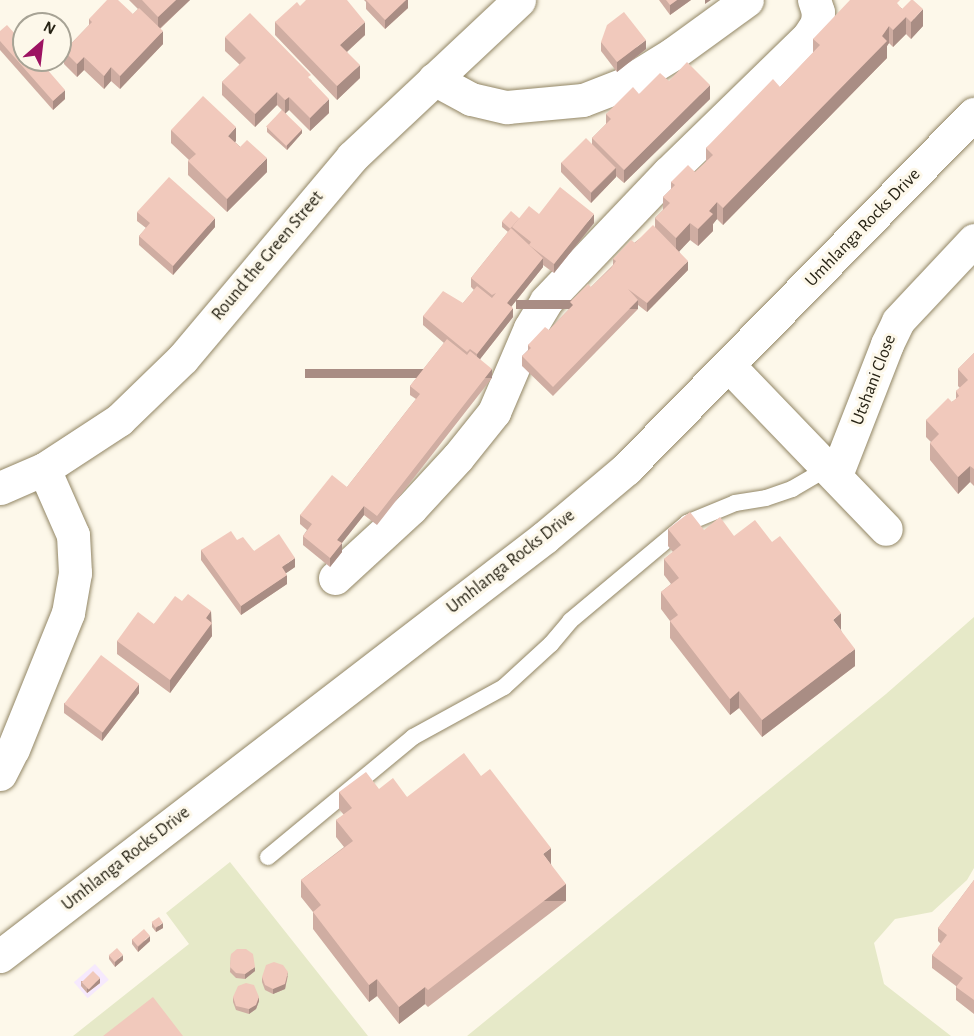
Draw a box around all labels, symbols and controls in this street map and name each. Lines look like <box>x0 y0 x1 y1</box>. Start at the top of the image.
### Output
north arrow <box>12 12 72 72</box>
text: N <box>41 18 58 38</box>
street label: Umhlanga Rocks Drive <box>801 164 925 292</box>
street label: Round the Green Street <box>207 187 329 325</box>
street label: Utshani Close <box>847 332 901 428</box>
street label: Umhlanga Rocks Drive <box>443 505 579 619</box>
street label: Umhlanga Rocks Drive <box>58 802 194 916</box>

